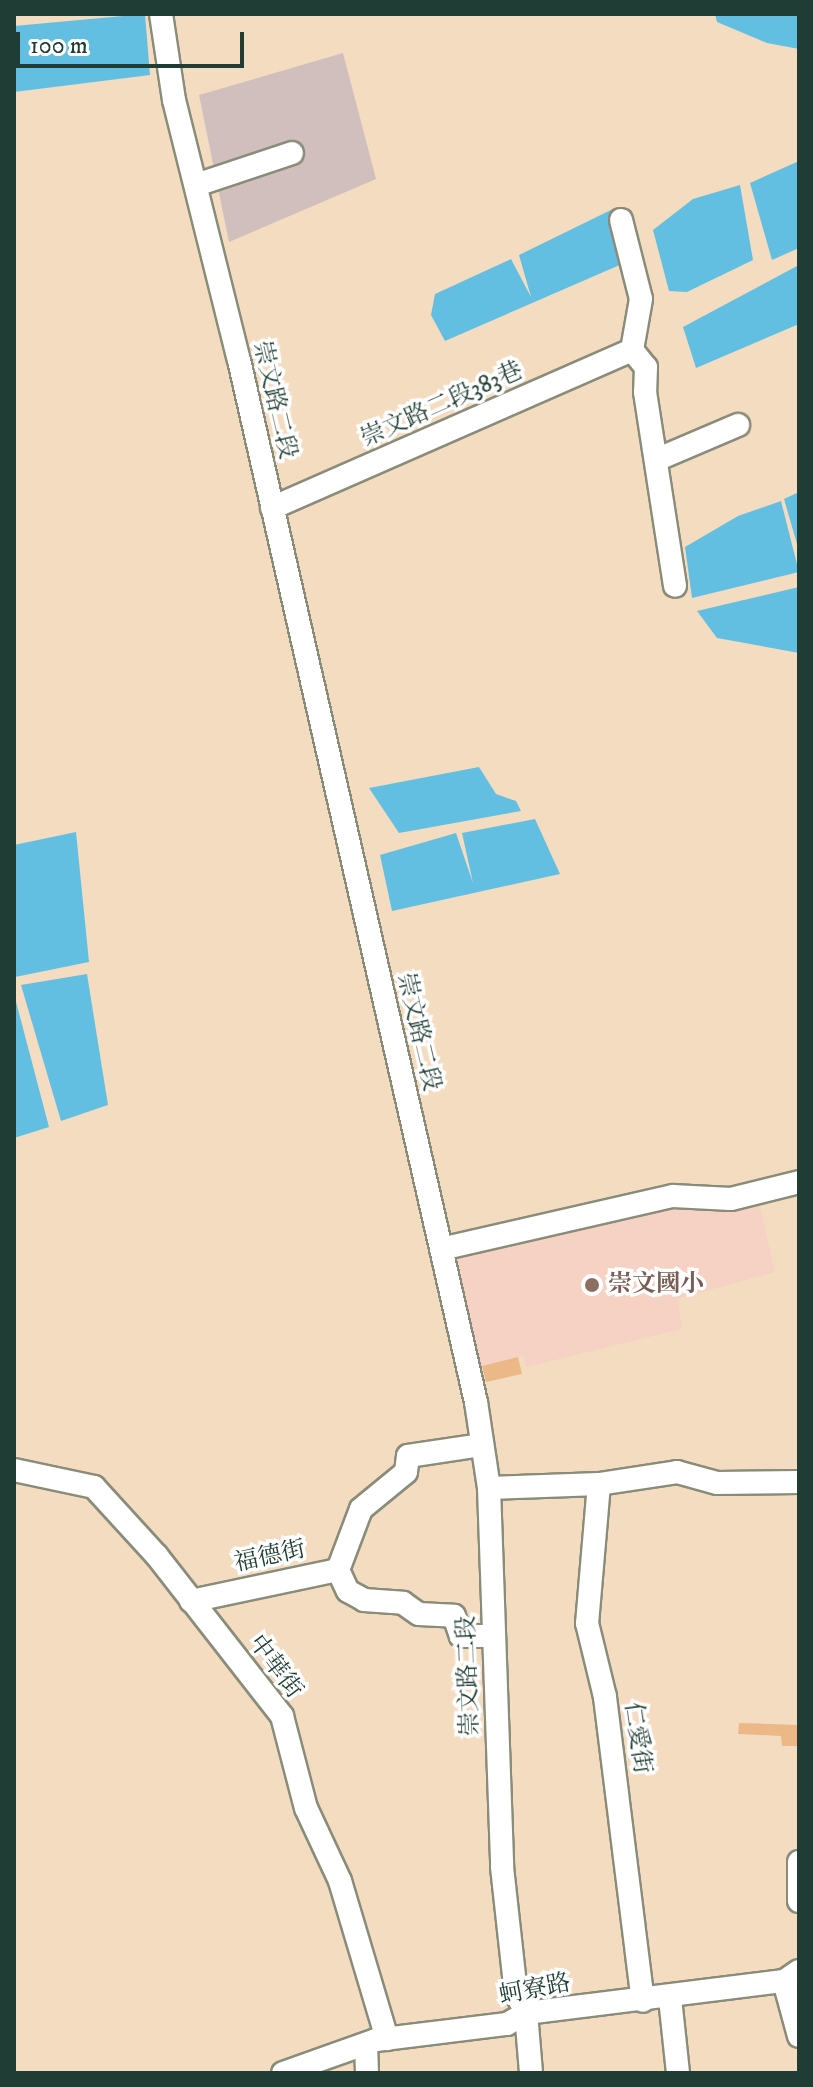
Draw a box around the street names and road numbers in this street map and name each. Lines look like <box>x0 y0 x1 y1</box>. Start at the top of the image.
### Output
street label: 崇文路二段 <box>246 338 302 462</box>
street label: 崇文路二段383巷 <box>357 356 527 454</box>
street label: 崇文路二段 <box>390 970 446 1094</box>
street label: 福德街 <box>232 1535 308 1579</box>
street label: 崇文路二段 <box>453 1616 485 1736</box>
street label: 中華街 <box>242 1630 308 1704</box>
street label: 仁愛街 <box>618 1700 656 1776</box>
street label: 蚵寮路 <box>497 1969 573 2011</box>

